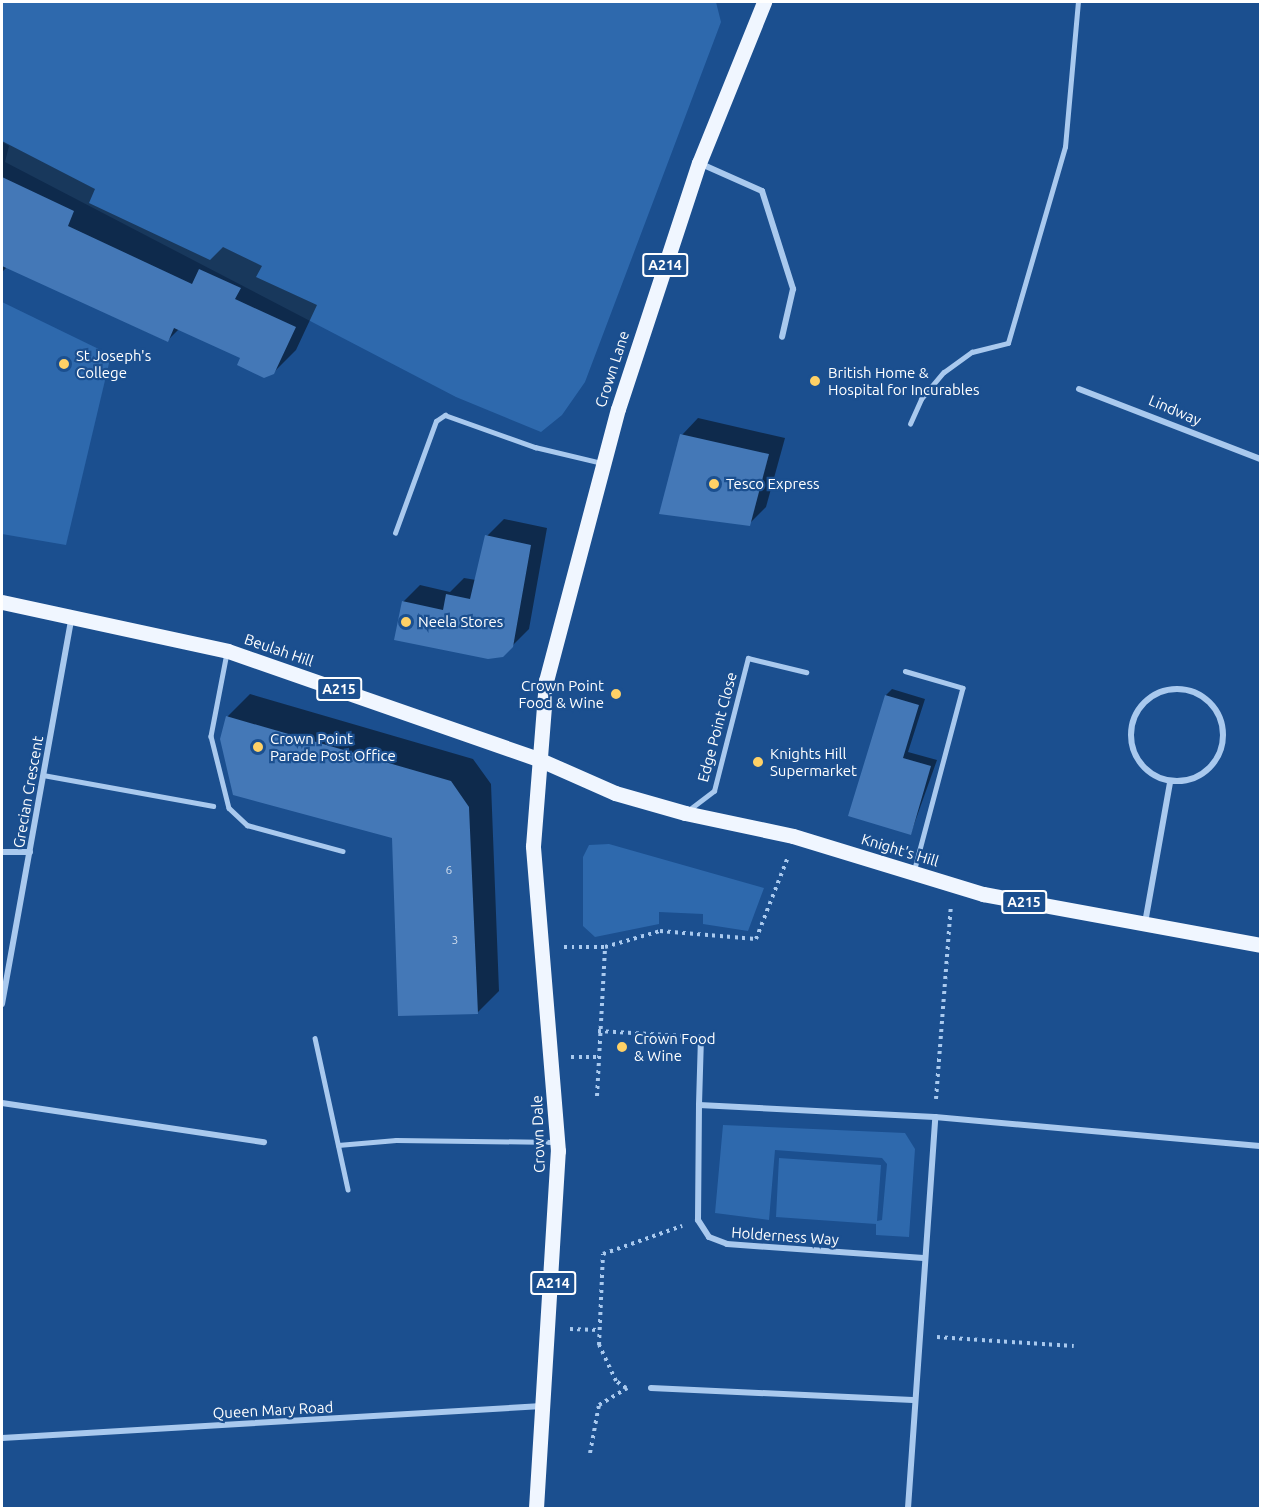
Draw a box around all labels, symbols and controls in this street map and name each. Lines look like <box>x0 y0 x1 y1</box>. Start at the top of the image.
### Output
road number: A214 <box>641 254 689 276</box>
street label: Crown Lane <box>591 328 633 410</box>
place label: St Joseph's College <box>76 346 151 381</box>
marker: St Joseph's College <box>57 357 71 371</box>
place label: British Home & Hospital for Incurables <box>828 363 980 398</box>
marker: British Home & Hospital for Incurables <box>806 372 824 390</box>
street label: Lindway <box>1146 391 1204 429</box>
place label: Tesco Express <box>726 475 819 493</box>
marker: Tesco Express <box>707 477 721 491</box>
place label: Neela Stores <box>418 613 503 631</box>
marker: Neela Stores <box>399 615 413 629</box>
street label: Beulah Hill <box>242 630 316 670</box>
street label: Edge Point Close <box>694 670 740 784</box>
place label: Crown Point Food & Wine <box>518 676 604 711</box>
road number: A215 <box>315 678 363 700</box>
marker: Crown Point Food & Wine <box>609 687 623 701</box>
place label: Crown Point Parade Post Office <box>270 729 396 764</box>
street label: Grecian Crescent <box>9 735 47 849</box>
marker: Crown Point Parade Post Office <box>251 740 265 754</box>
place label: Knights Hill Supermarket <box>770 744 857 779</box>
marker: Knights Hill Supermarket <box>751 755 765 769</box>
street label: Knight's Hill <box>859 830 941 870</box>
house number: 6 <box>446 863 452 877</box>
road number: A215 <box>1000 891 1048 913</box>
house number: 3 <box>452 933 458 947</box>
place label: Crown Food & Wine <box>634 1029 715 1064</box>
marker: Crown Food & Wine <box>615 1040 629 1054</box>
street label: Crown Dale <box>528 1095 548 1173</box>
street label: Holderness Way <box>731 1223 839 1249</box>
road number: A214 <box>529 1272 577 1294</box>
street label: Queen Mary Road <box>212 1398 334 1422</box>

